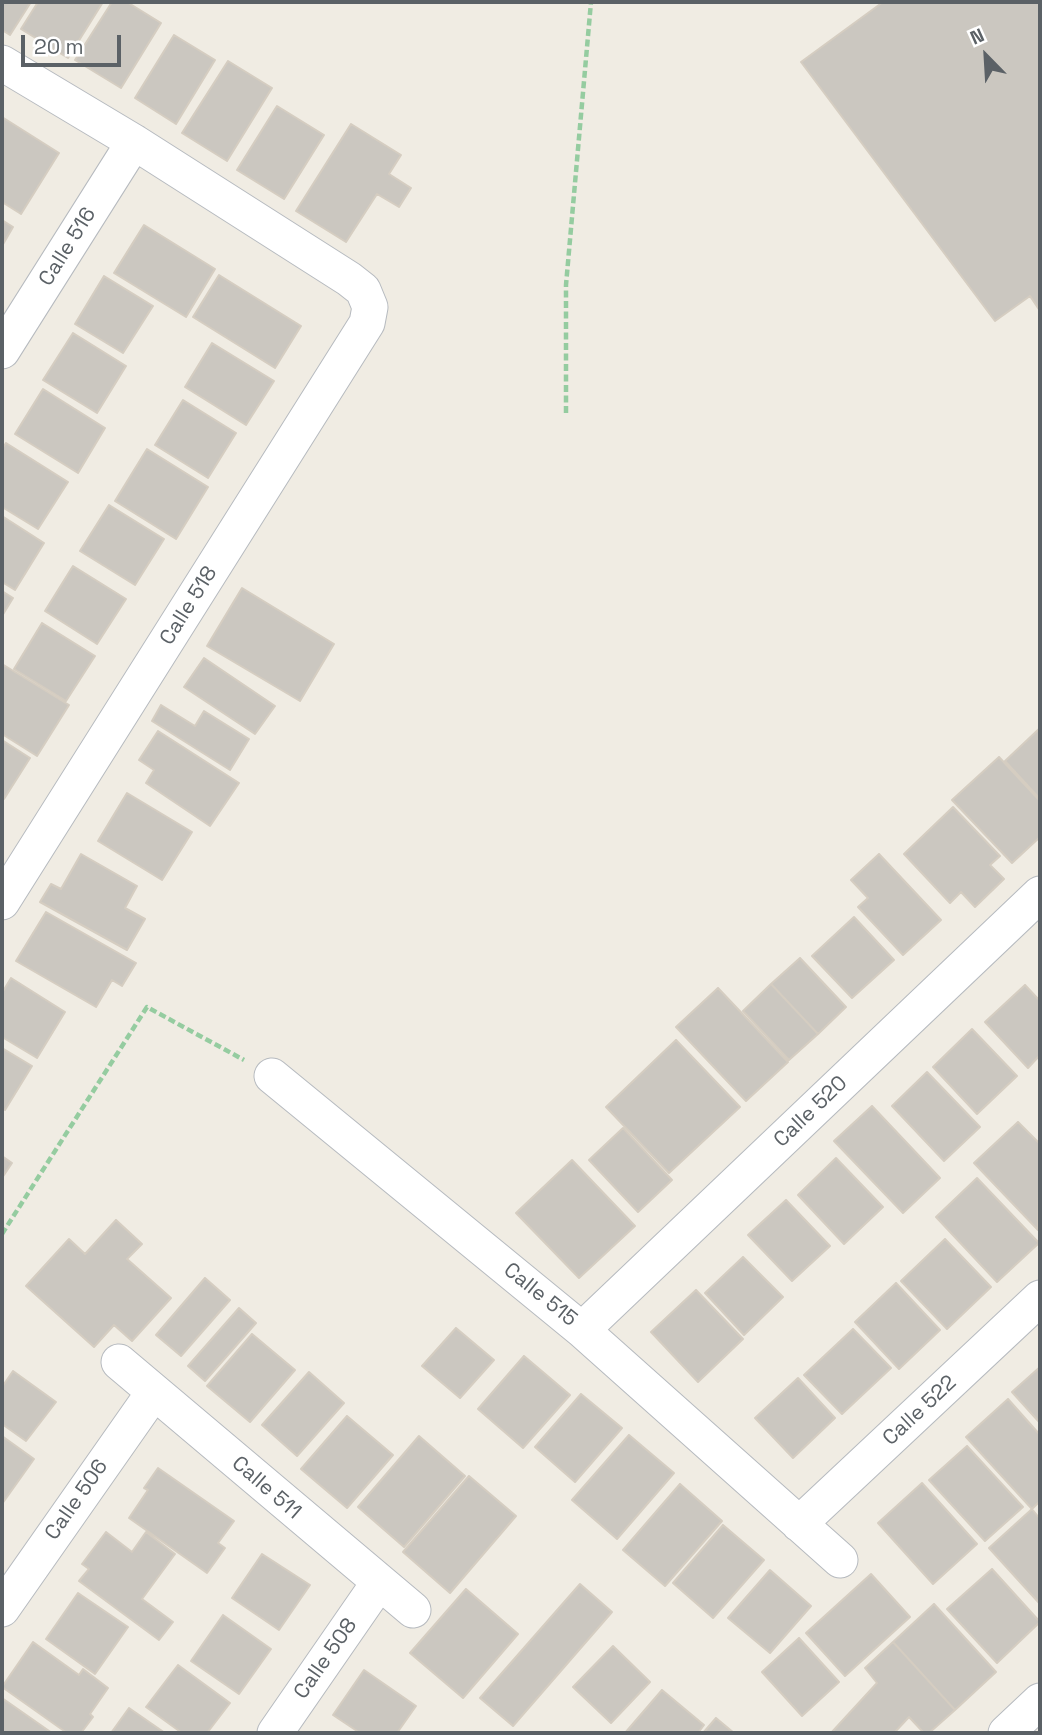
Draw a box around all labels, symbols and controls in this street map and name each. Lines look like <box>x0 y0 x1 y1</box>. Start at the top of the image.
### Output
scale bar <box>24 21 124 65</box>
north arrow <box>951 21 1021 91</box>
text: N <box>966 22 988 50</box>
text: 20 m <box>34 33 84 60</box>
street label: Calle 516 <box>34 203 102 291</box>
street label: Calle 518 <box>155 562 223 650</box>
street label: Calle 520 <box>769 1071 853 1153</box>
street label: Calle 515 <box>498 1258 582 1332</box>
street label: Calle 522 <box>878 1371 962 1451</box>
street label: Calle 511 <box>226 1451 306 1525</box>
street label: Calle 506 <box>40 1455 114 1545</box>
street label: Calle 508 <box>289 1614 363 1704</box>

